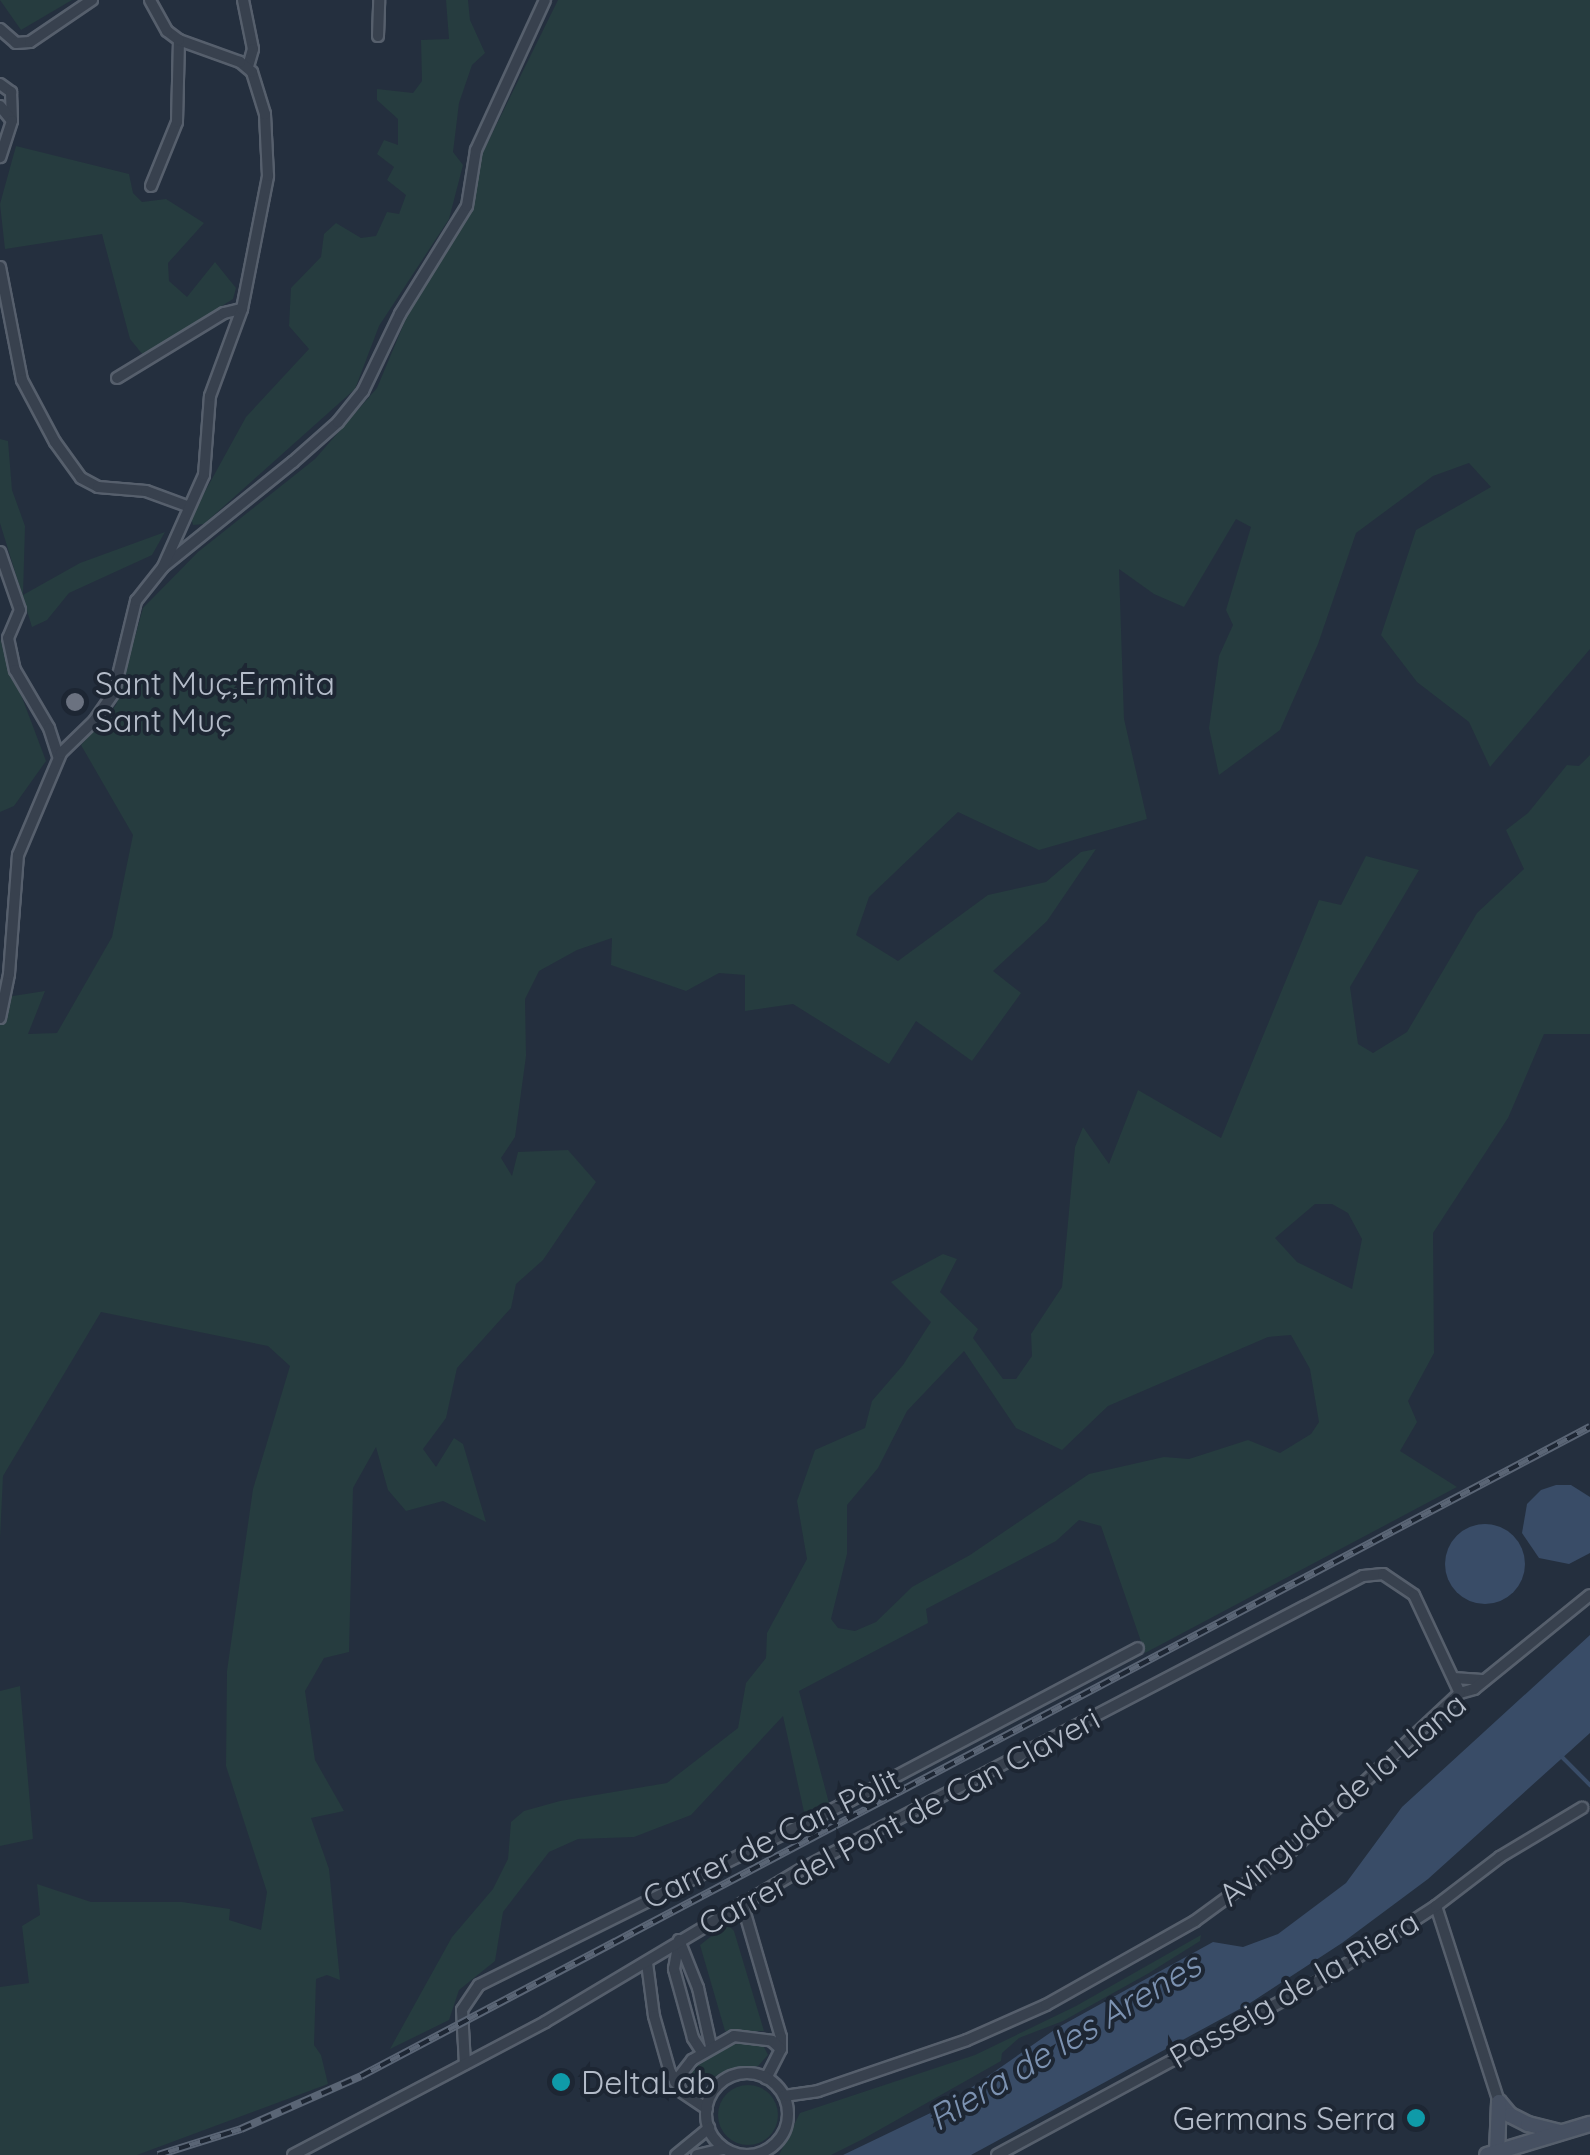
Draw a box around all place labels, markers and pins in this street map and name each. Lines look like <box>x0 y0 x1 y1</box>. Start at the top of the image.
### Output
place label: Sant Muç;Ermita Sant Muç <box>95 665 335 740</box>
marker: Sant Muç;Ermita Sant Muç <box>64 691 86 713</box>
place label: DeltaLab <box>581 2063 716 2101</box>
marker: DeltaLab <box>550 2071 572 2093</box>
place label: Germans Serra <box>1173 2099 1396 2137</box>
marker: Germans Serra <box>1405 2107 1427 2129</box>

